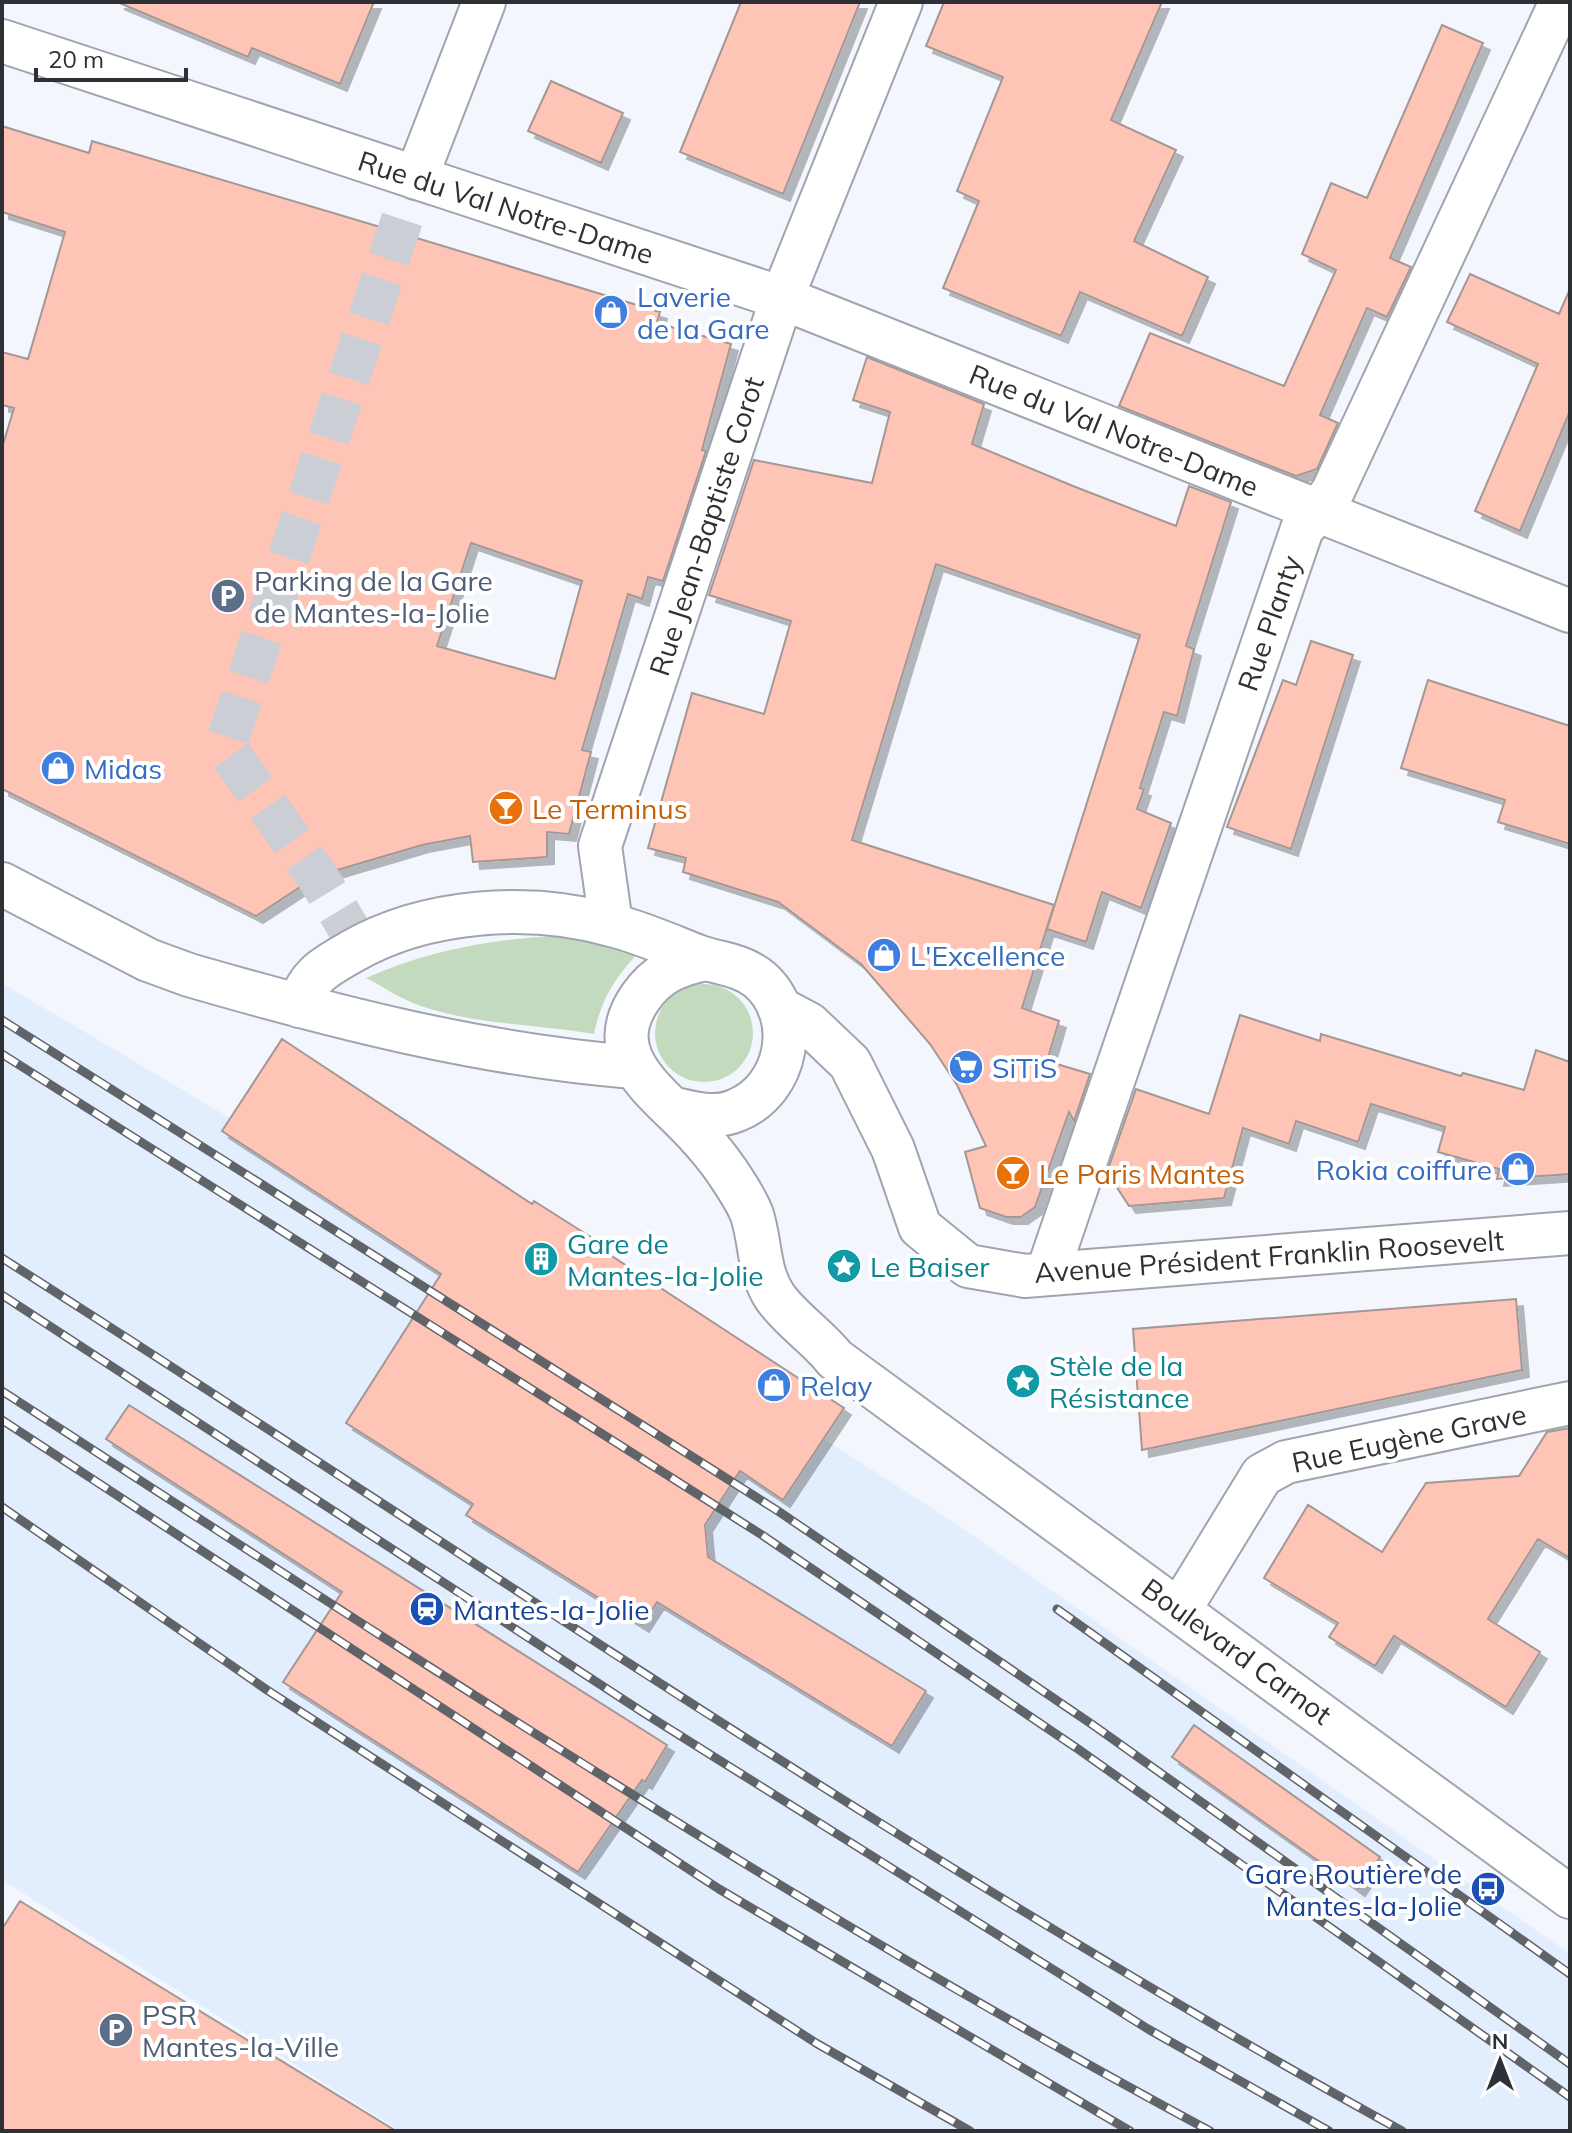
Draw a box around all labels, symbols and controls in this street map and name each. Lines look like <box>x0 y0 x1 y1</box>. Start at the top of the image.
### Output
scale bar <box>36 32 186 82</box>
text: 20 m <box>48 44 104 74</box>
street label: Rue du Val Notre-Dame <box>354 143 658 271</box>
place label: Laverie de la Gare <box>637 279 770 346</box>
shop icon: Laverie de la Gare <box>592 293 630 331</box>
street label: Rue du Val Notre-Dame <box>964 356 1264 504</box>
street label: Rue Jean-Baptiste Corot <box>641 372 771 680</box>
street label: Rue Planty <box>1229 551 1309 695</box>
place label: Parking de la Gare de Mantes-la-Jolie <box>254 563 493 630</box>
parking icon: Parking de la Gare de Mantes-la-Jolie <box>209 577 247 615</box>
shop icon: Midas <box>39 749 77 787</box>
place label: Midas <box>84 751 162 786</box>
bar icon: Le Terminus <box>487 789 525 827</box>
place label: Le Terminus <box>532 791 688 826</box>
shop icon: L'Excellence <box>865 936 903 974</box>
place label: L'Excellence <box>910 938 1065 973</box>
supermarket icon: SiTiS <box>947 1048 985 1086</box>
place label: SiTiS <box>992 1050 1057 1085</box>
shop icon: Rokia coiffure <box>1499 1150 1537 1188</box>
place label: Rokia coiffure <box>1316 1152 1492 1187</box>
bar icon: Le Paris Mantes <box>994 1154 1032 1192</box>
place label: Le Paris Mantes <box>1039 1156 1245 1191</box>
street label: Avenue Président Franklin Roosevelt <box>1033 1222 1505 1290</box>
place label: Gare de Mantes-la-Jolie <box>567 1226 763 1293</box>
building icon: Gare de Mantes-la-Jolie <box>522 1240 560 1278</box>
place icon: Le Baiser <box>825 1247 863 1285</box>
place label: Le Baiser <box>870 1249 990 1284</box>
place label: Stèle de la Résistance <box>1049 1348 1189 1415</box>
place icon: Stèle de la Résistance <box>1004 1362 1042 1400</box>
shop icon: Relay <box>755 1366 793 1404</box>
place label: Relay <box>800 1368 873 1403</box>
street label: Rue Eugène Grave <box>1289 1396 1529 1480</box>
street label: Boulevard Carnot <box>1135 1570 1339 1732</box>
station icon: Mantes-la-Jolie <box>408 1590 446 1628</box>
place label: Mantes-la-Jolie <box>453 1592 649 1627</box>
place label: Gare Routière de Mantes-la-Jolie <box>1245 1856 1462 1923</box>
bus stop icon: Gare Routière de Mantes-la-Jolie <box>1469 1870 1507 1908</box>
place label: PSR Mantes-la-Ville <box>142 1997 339 2064</box>
parking icon: PSR Mantes-la-Ville <box>97 2011 135 2049</box>
north arrow <box>1460 2021 1540 2101</box>
text: N <box>1492 2027 1508 2055</box>

